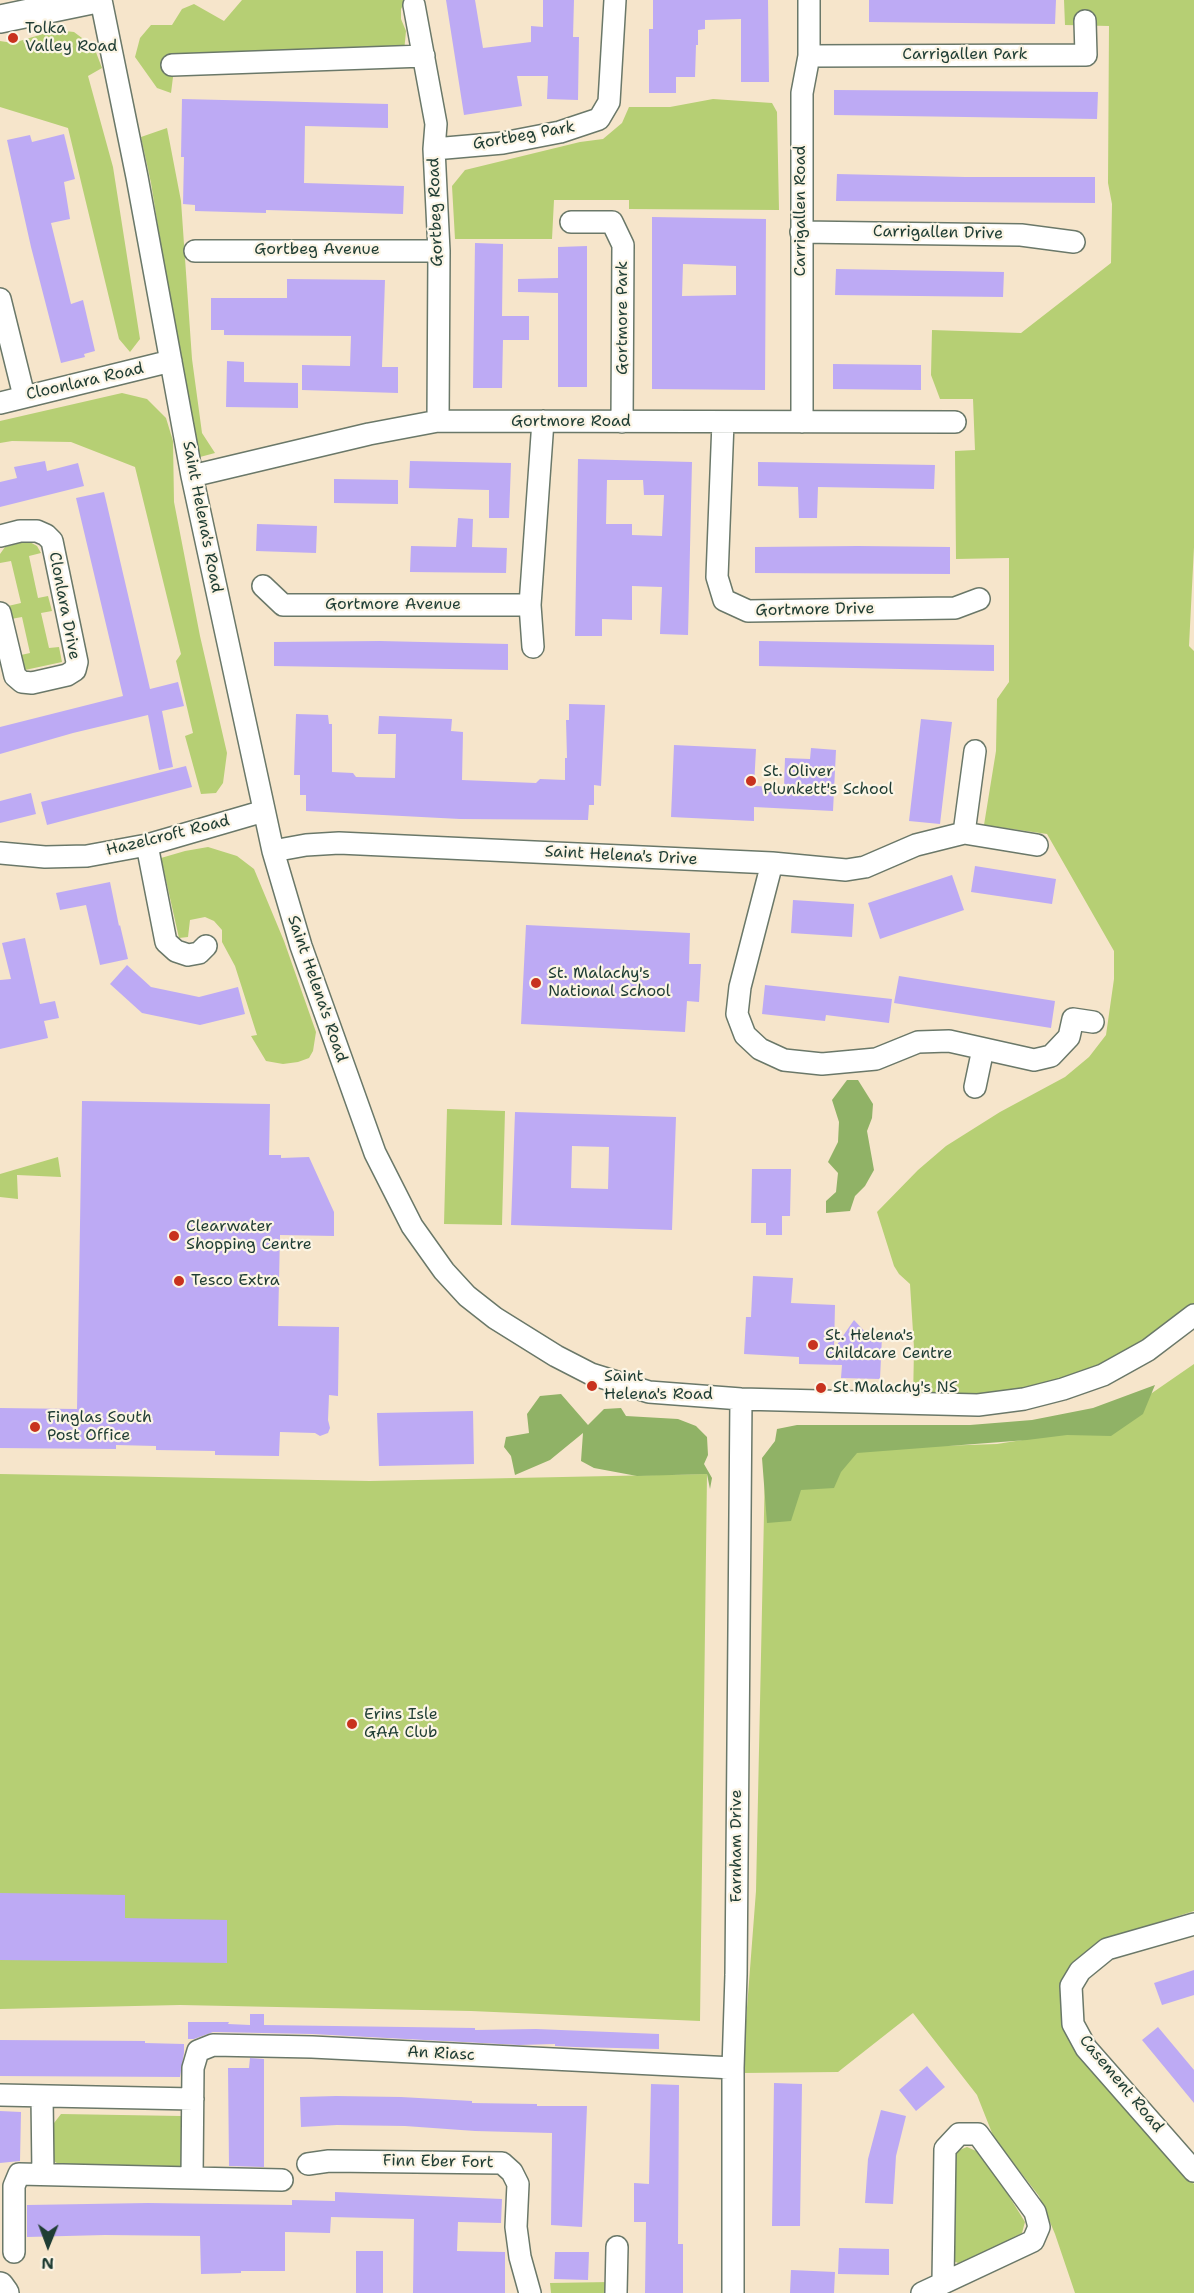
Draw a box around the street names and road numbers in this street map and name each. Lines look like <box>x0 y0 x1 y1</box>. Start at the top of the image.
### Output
street label: Carrigallen Park <box>902 45 1028 65</box>
street label: Gortbeg Park <box>471 118 577 154</box>
street label: Carrigallen Road <box>791 145 811 277</box>
street label: Gortbeg Road <box>424 157 448 267</box>
street label: Carrigallen Drive <box>873 222 1003 244</box>
street label: Gortbeg Avenue <box>254 240 380 260</box>
street label: Gortmore Park <box>613 261 633 375</box>
street label: Cloonlara Road <box>24 359 146 405</box>
street label: Gortmore Road <box>511 412 631 432</box>
street label: Saint Helena's Road <box>178 440 226 594</box>
street label: Clonlara Drive <box>44 550 84 662</box>
street label: Gortmore Avenue <box>325 595 461 615</box>
street label: Gortmore Drive <box>755 599 875 621</box>
street label: Hazelcroft Road <box>104 811 232 861</box>
street label: Saint Helena's Drive <box>544 842 698 870</box>
street label: Saint Helena's Road <box>283 913 351 1065</box>
street label: Farnham Drive <box>727 1790 747 1902</box>
street label: Casement Road <box>1075 2031 1167 2137</box>
street label: An Riasc <box>407 2043 475 2065</box>
street label: Finn Eber Fort <box>382 2151 494 2173</box>

